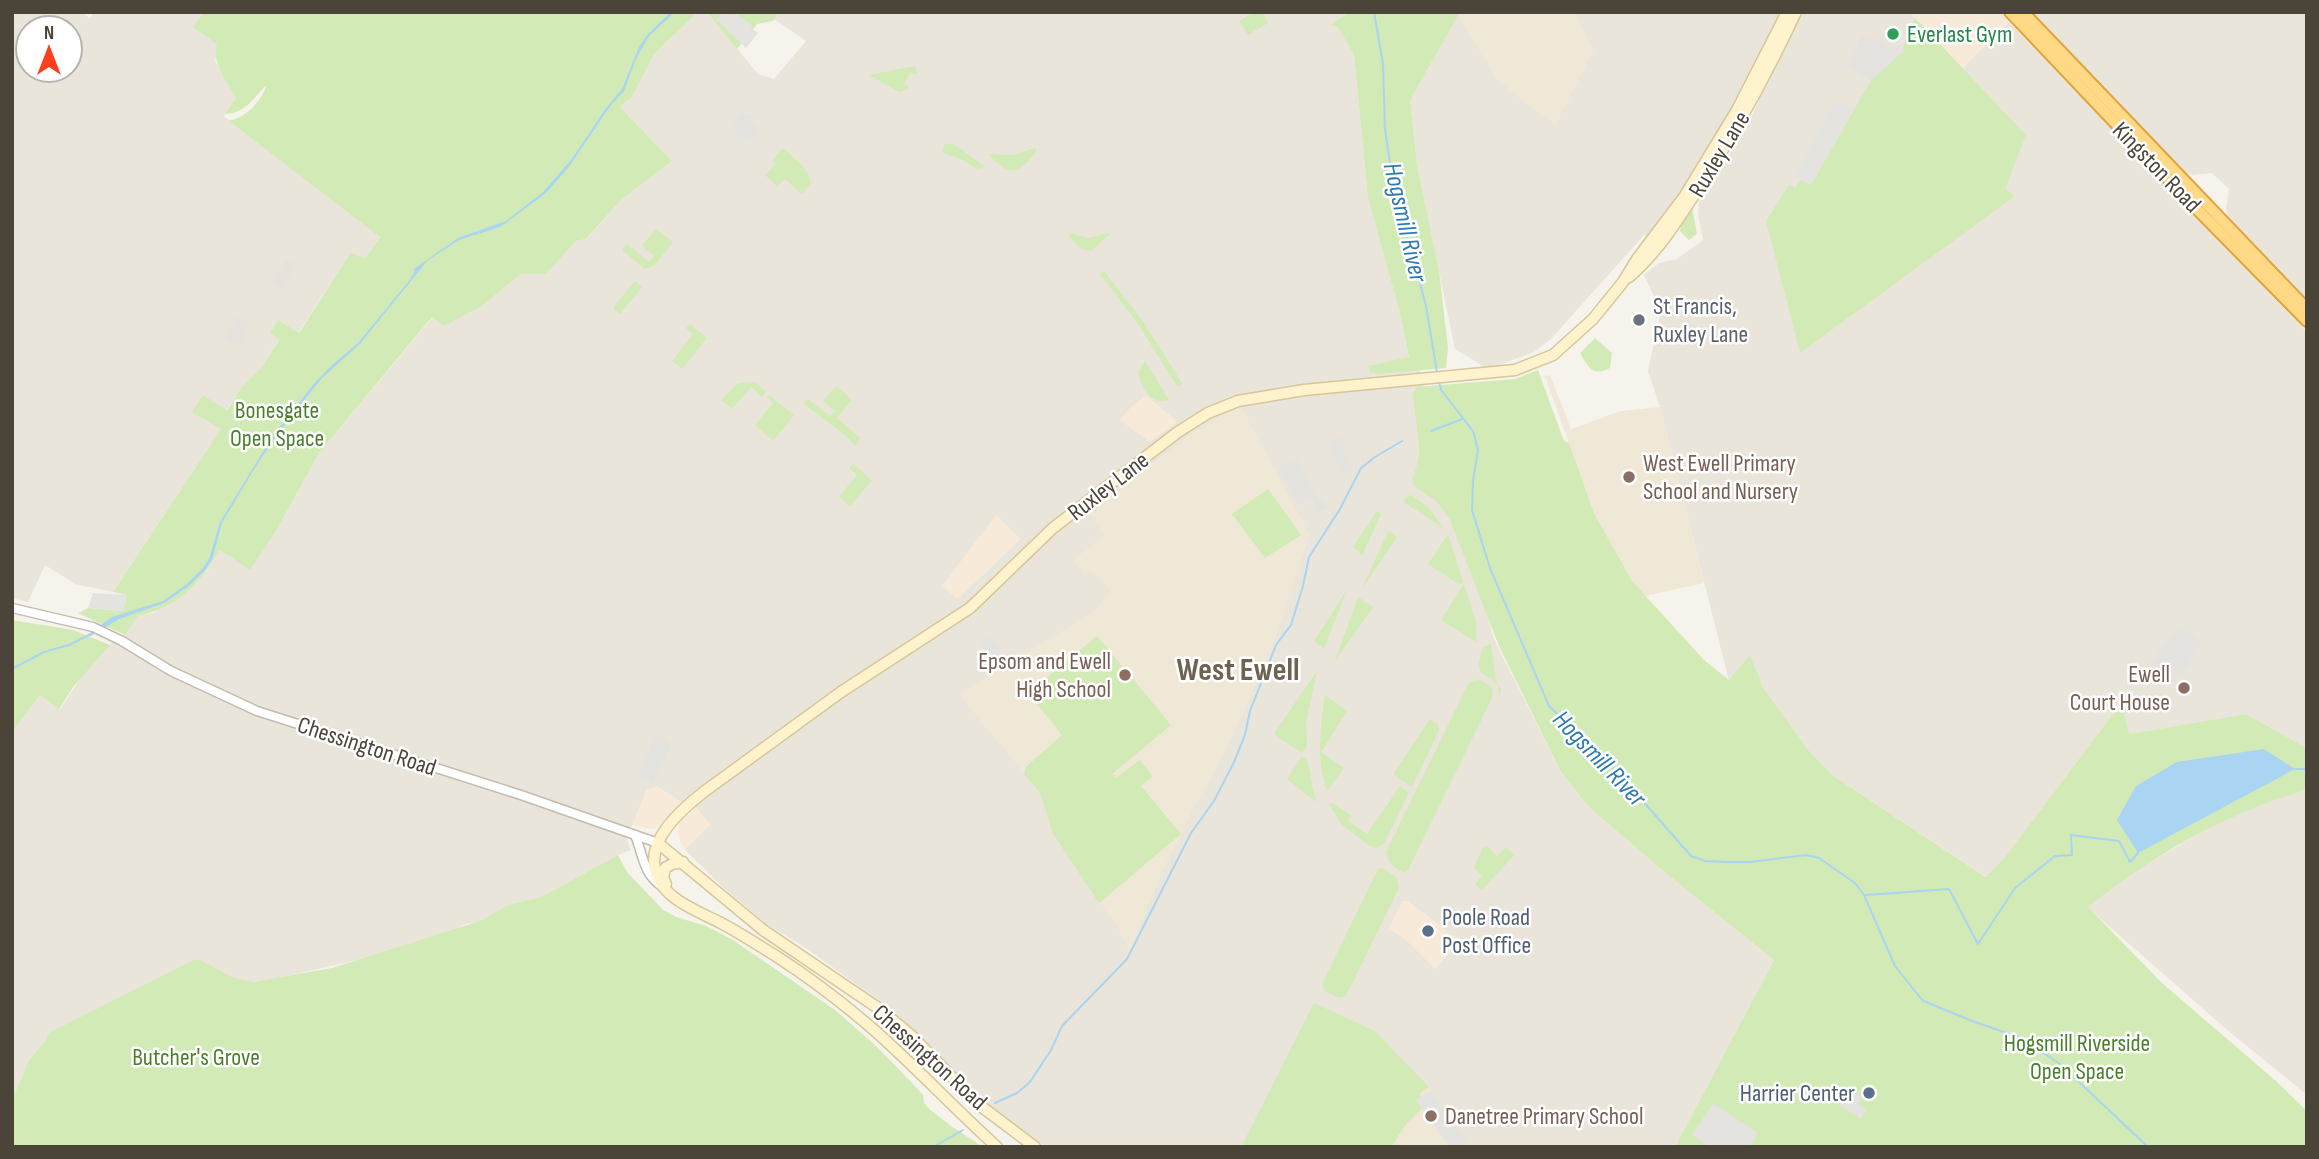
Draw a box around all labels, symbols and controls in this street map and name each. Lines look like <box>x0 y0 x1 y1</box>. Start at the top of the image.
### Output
north arrow <box>14 14 84 84</box>
place label: Everlast Gym <box>1907 20 2012 49</box>
text: N <box>44 22 54 45</box>
marker: Everlast Gym <box>1885 26 1901 42</box>
street label: Ruxley Lane <box>1682 106 1756 203</box>
street label: Kingston Road <box>2106 116 2207 219</box>
water label: Hogsmill River <box>1376 160 1434 287</box>
place label: St Francis, Ruxley Lane <box>1653 292 1748 349</box>
marker: St Francis, Ruxley Lane <box>1631 312 1647 328</box>
park label: Bonesgate Open Space <box>230 396 324 453</box>
street label: Ruxley Lane <box>1062 446 1155 527</box>
place label: West Ewell Primary School and Nursery <box>1643 449 1798 506</box>
marker: West Ewell Primary School and Nursery <box>1621 469 1637 485</box>
place label: Epsom and Ewell High School <box>978 647 1111 704</box>
district label: West Ewell <box>1177 651 1299 690</box>
place label: Ewell Court House <box>2070 660 2170 717</box>
marker: Epsom and Ewell High School <box>1117 667 1133 683</box>
marker: Ewell Court House <box>2176 680 2192 696</box>
water label: Hogsmill River <box>1546 705 1653 815</box>
street label: Chessington Road <box>294 710 440 783</box>
place label: Poole Road Post Office <box>1442 903 1531 960</box>
marker: Poole Road Post Office <box>1420 923 1436 939</box>
street label: Chessington Road <box>866 998 993 1116</box>
park label: Hogsmill Riverside Open Space <box>2004 1029 2150 1086</box>
park label: Butcher's Grove <box>132 1043 260 1072</box>
place label: Harrier Center <box>1740 1079 1855 1108</box>
marker: Harrier Center <box>1861 1085 1877 1101</box>
place label: Danetree Primary School <box>1445 1102 1643 1131</box>
marker: Danetree Primary School <box>1423 1108 1439 1124</box>

